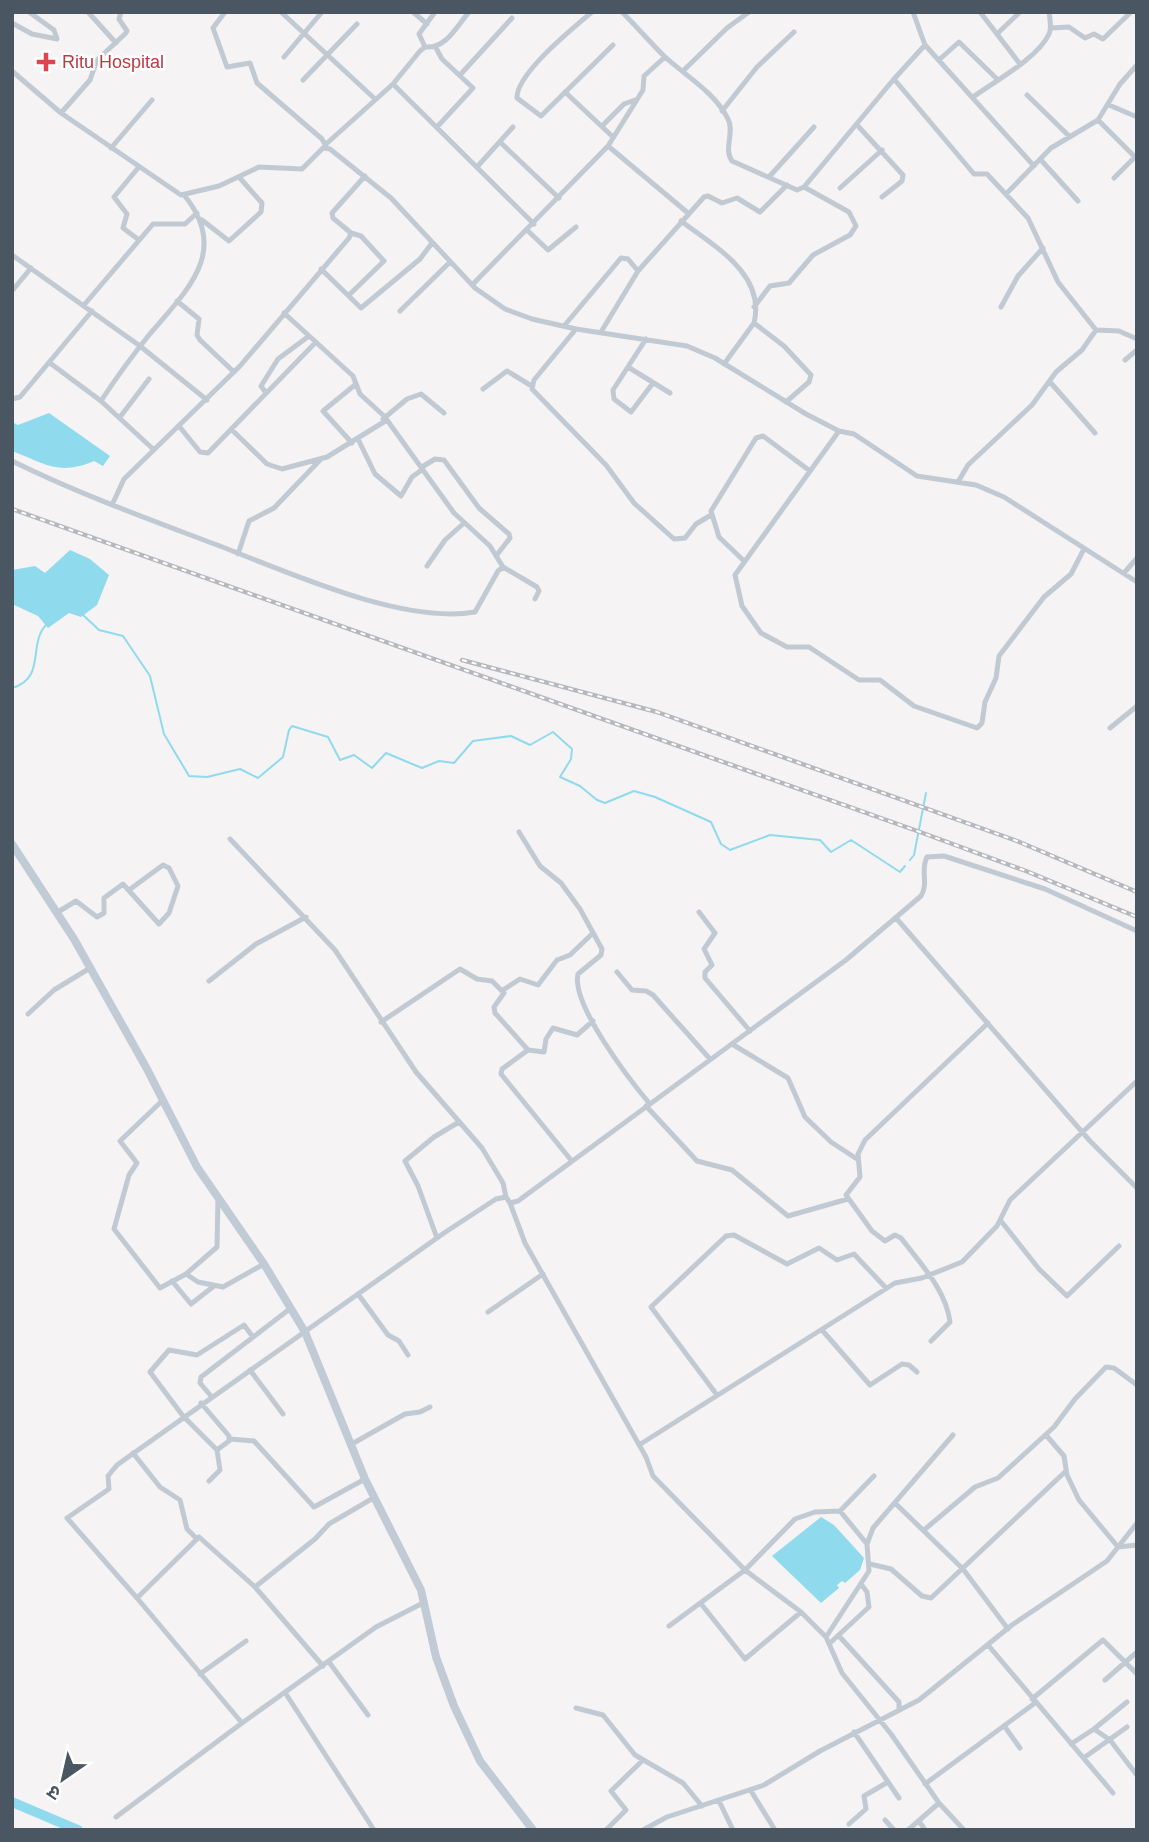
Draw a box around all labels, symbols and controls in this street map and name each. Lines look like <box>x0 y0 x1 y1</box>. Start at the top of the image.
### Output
marker: Ritu Hospital <box>36 52 56 72</box>
place label: Ritu Hospital <box>62 52 164 72</box>
north arrow <box>28 1744 98 1814</box>
text: उ <box>43 1780 64 1804</box>

